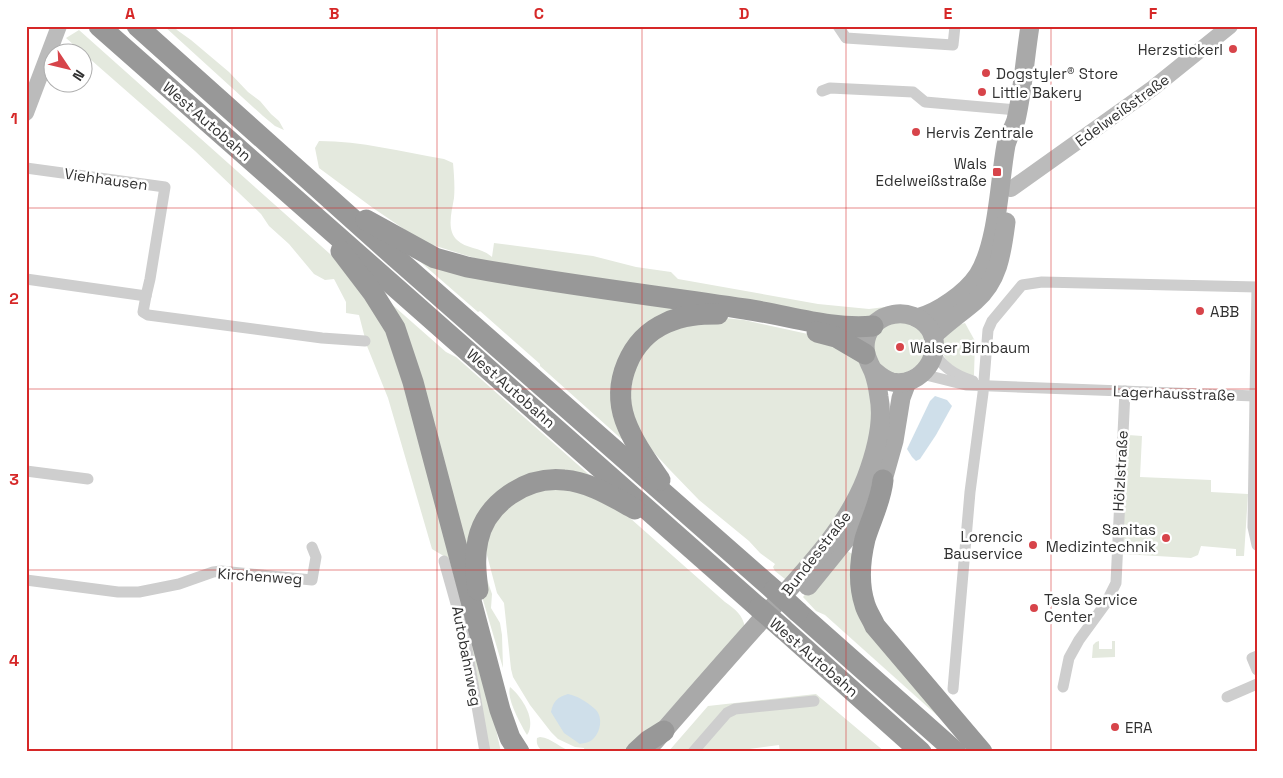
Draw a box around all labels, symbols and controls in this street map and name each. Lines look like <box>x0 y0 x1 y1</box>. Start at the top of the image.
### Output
text: A <box>125 3 135 24</box>
text: B <box>329 3 339 24</box>
text: C <box>534 3 544 24</box>
text: D <box>739 3 749 24</box>
text: E <box>944 3 953 24</box>
text: F <box>1149 3 1158 24</box>
place label: Herzstickerl <box>1138 40 1223 59</box>
north arrow <box>42 42 92 92</box>
marker: Herzstickerl <box>1227 43 1239 55</box>
place label: Dogstyler® Store <box>996 64 1118 83</box>
text: N <box>69 66 89 84</box>
marker: Dogstyler® Store <box>980 67 992 79</box>
street label: Edelweißstraße <box>1071 69 1173 150</box>
street label: West Autobahn <box>159 77 255 165</box>
place label: Little Bakery <box>992 83 1082 102</box>
marker: Little Bakery <box>976 86 988 98</box>
text: 1 <box>10 108 18 129</box>
place label: Hervis Zentrale <box>926 123 1034 142</box>
marker: Hervis Zentrale <box>910 126 922 138</box>
place label: Wals Edelweißstraße <box>876 154 987 190</box>
street label: Viehhausen <box>63 164 149 194</box>
marker: Wals Edelweißstraße <box>991 166 1003 178</box>
text: 2 <box>9 288 19 309</box>
place label: ABB <box>1210 302 1239 321</box>
marker: ABB <box>1194 305 1206 317</box>
place label: Walser Birnbaum <box>910 338 1030 357</box>
marker: Walser Birnbaum <box>894 341 906 353</box>
street label: West Autobahn <box>463 344 559 432</box>
street label: Lagerhausstraße <box>1112 381 1236 405</box>
street label: Hölzlstraße <box>1108 430 1132 512</box>
text: 3 <box>9 469 19 490</box>
street label: Bundesstraße <box>777 507 855 599</box>
place label: Sanitas Medizintechnik <box>1046 520 1156 556</box>
place label: Lorencic Bauservice <box>943 527 1023 563</box>
marker: Sanitas Medizintechnik <box>1160 532 1172 544</box>
marker: Lorencic Bauservice <box>1027 539 1039 551</box>
street label: Kirchenweg <box>217 564 303 588</box>
place label: Tesla Service Center <box>1044 590 1138 626</box>
marker: Tesla Service Center <box>1028 602 1040 614</box>
street label: Autobahnweg <box>448 604 486 708</box>
street label: West Autobahn <box>766 613 862 701</box>
text: 4 <box>9 650 19 671</box>
place label: ERA <box>1125 718 1153 737</box>
marker: ERA <box>1109 721 1121 733</box>

